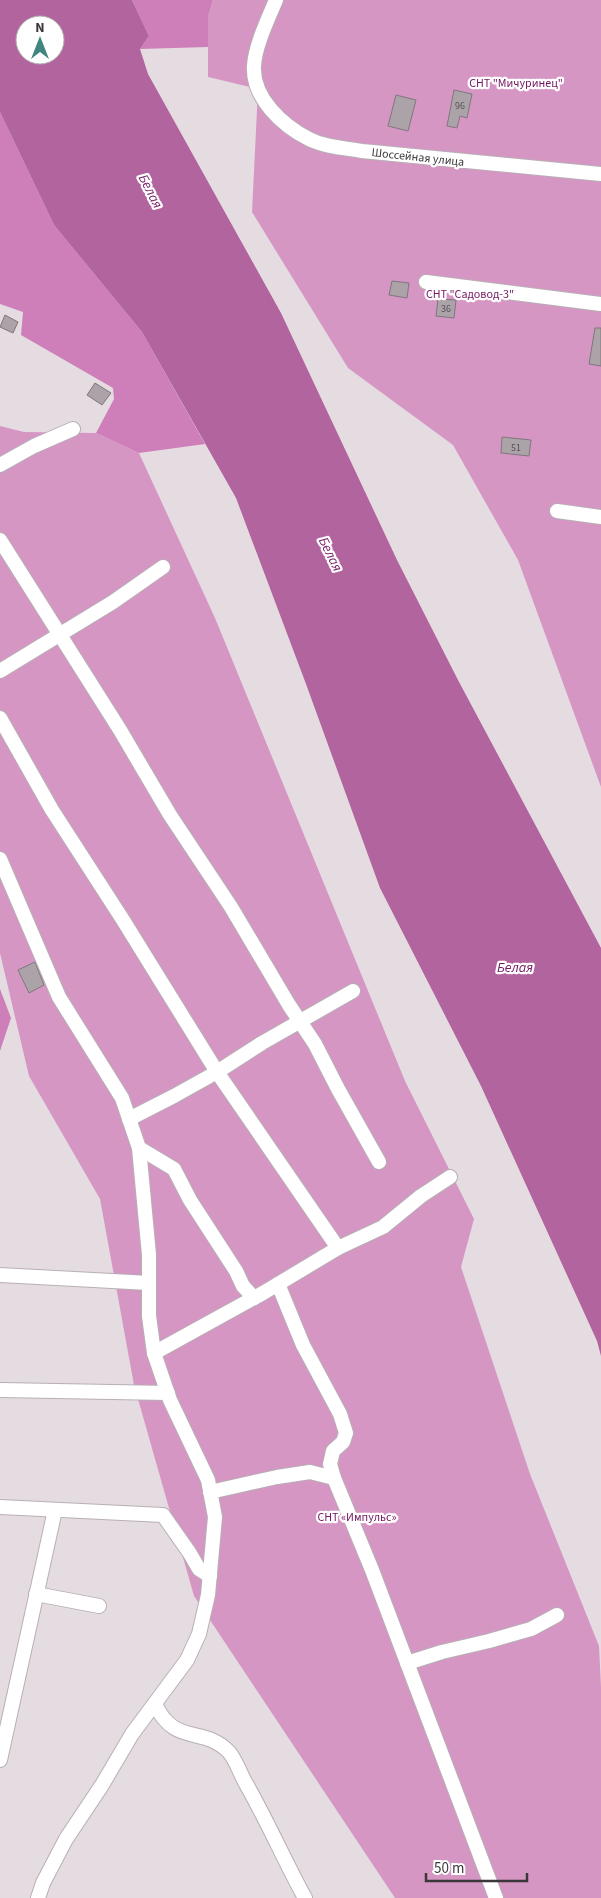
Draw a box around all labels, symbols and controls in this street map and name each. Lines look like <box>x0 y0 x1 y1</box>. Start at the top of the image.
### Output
north arrow <box>15 15 65 65</box>
text: N <box>35 18 45 38</box>
park label: СНТ "Мичуринец" <box>469 75 563 92</box>
house number: 96 <box>455 99 465 113</box>
street label: Шоссейная улица <box>371 144 465 171</box>
water label: Белая <box>133 171 167 212</box>
park label: СНТ "Садовод-3" <box>426 286 514 303</box>
house number: 36 <box>441 302 451 316</box>
house number: 51 <box>511 441 521 455</box>
water label: Белая <box>313 534 347 575</box>
water label: Белая <box>497 958 533 978</box>
park label: СНТ «Импульс» <box>317 1509 397 1526</box>
scale bar <box>426 1850 527 1882</box>
text: 50 m <box>434 1858 464 1879</box>

